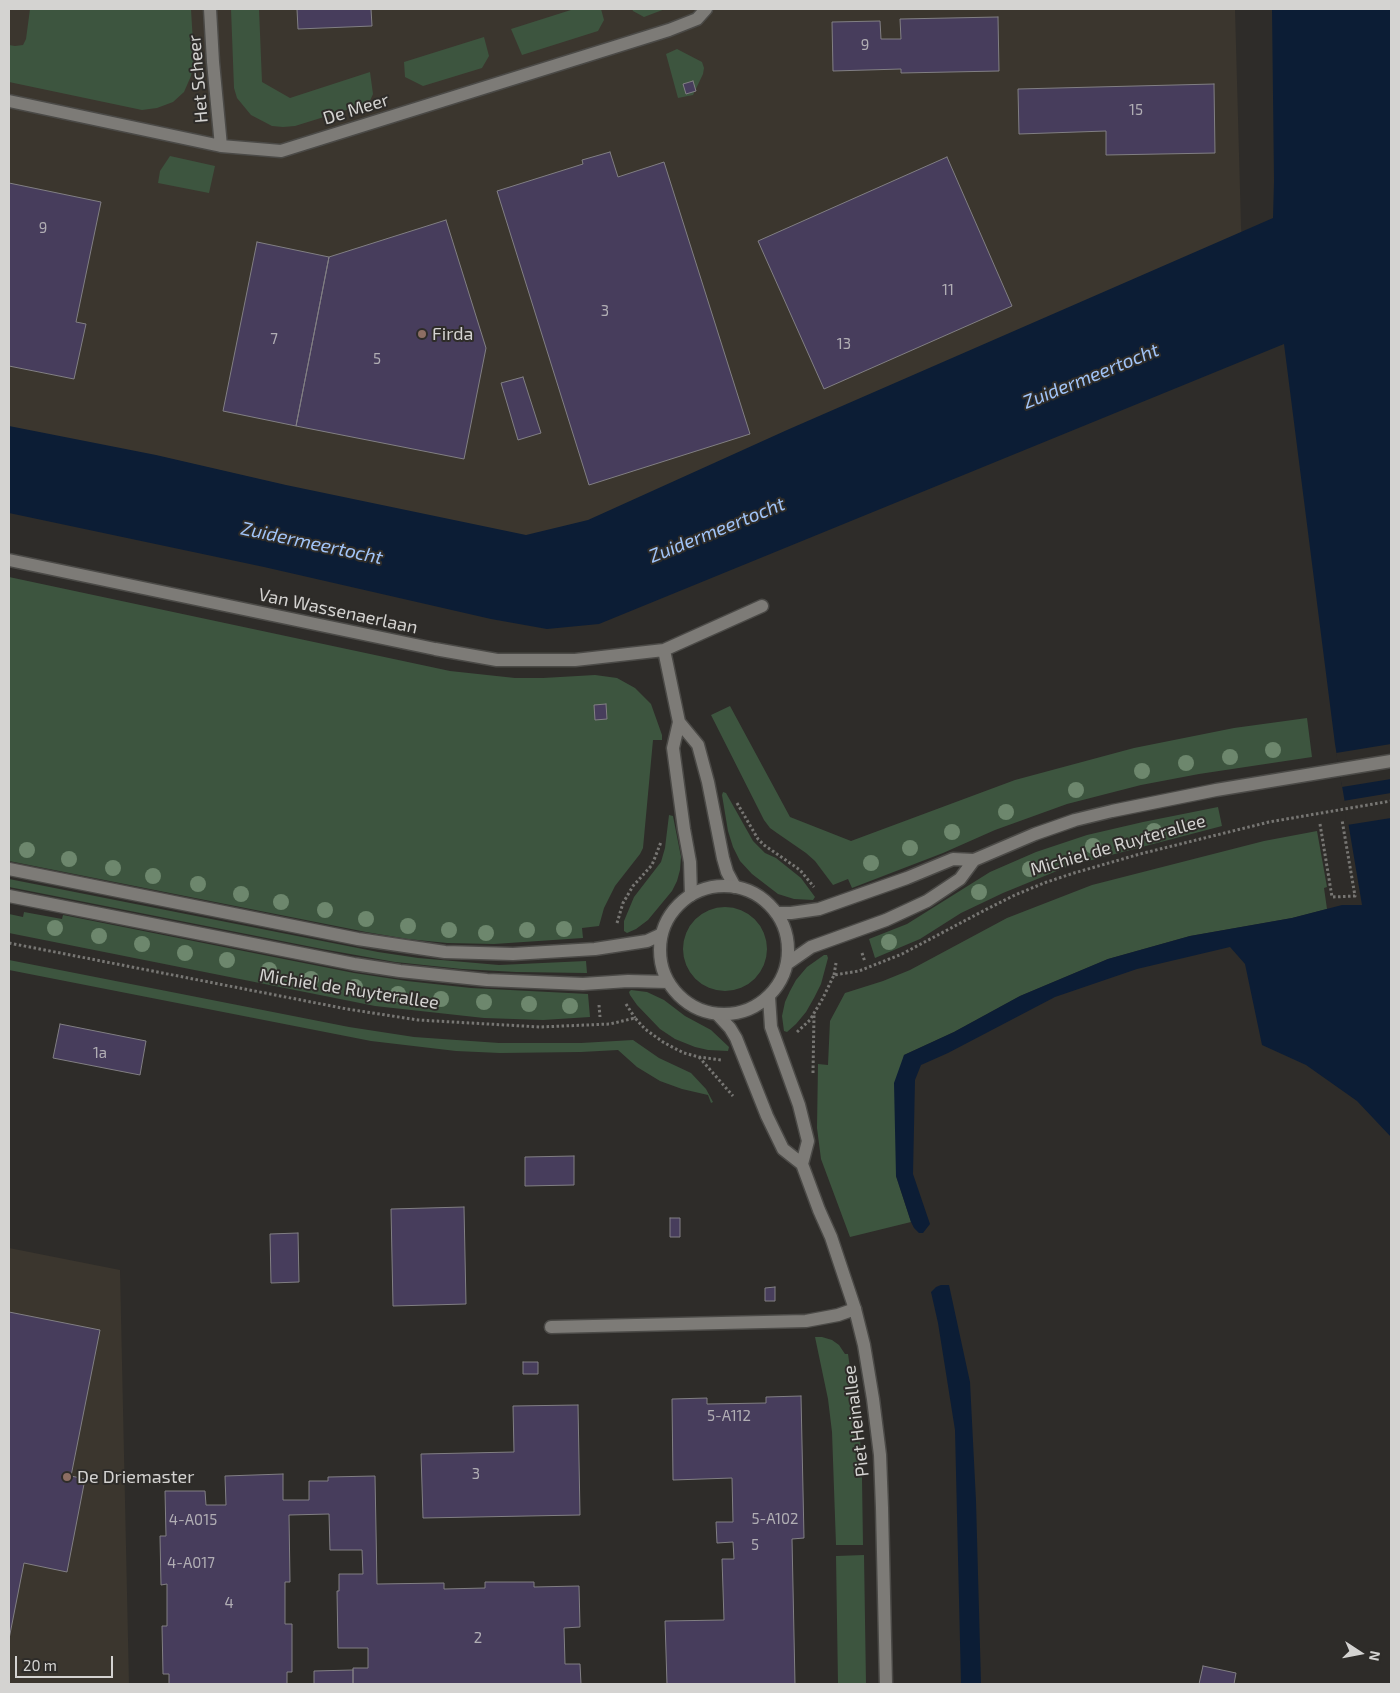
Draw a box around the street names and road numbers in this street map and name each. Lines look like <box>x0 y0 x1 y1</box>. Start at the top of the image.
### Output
street label: Het Scheer <box>183 34 213 124</box>
street label: De Meer <box>320 89 392 129</box>
street label: Van Wassenaerlaan <box>256 584 420 638</box>
street label: Michiel de Ruyterallee <box>1028 810 1208 880</box>
street label: Michiel de Ruyterallee <box>258 964 440 1014</box>
street label: Piet Heinallee <box>838 1364 874 1478</box>

